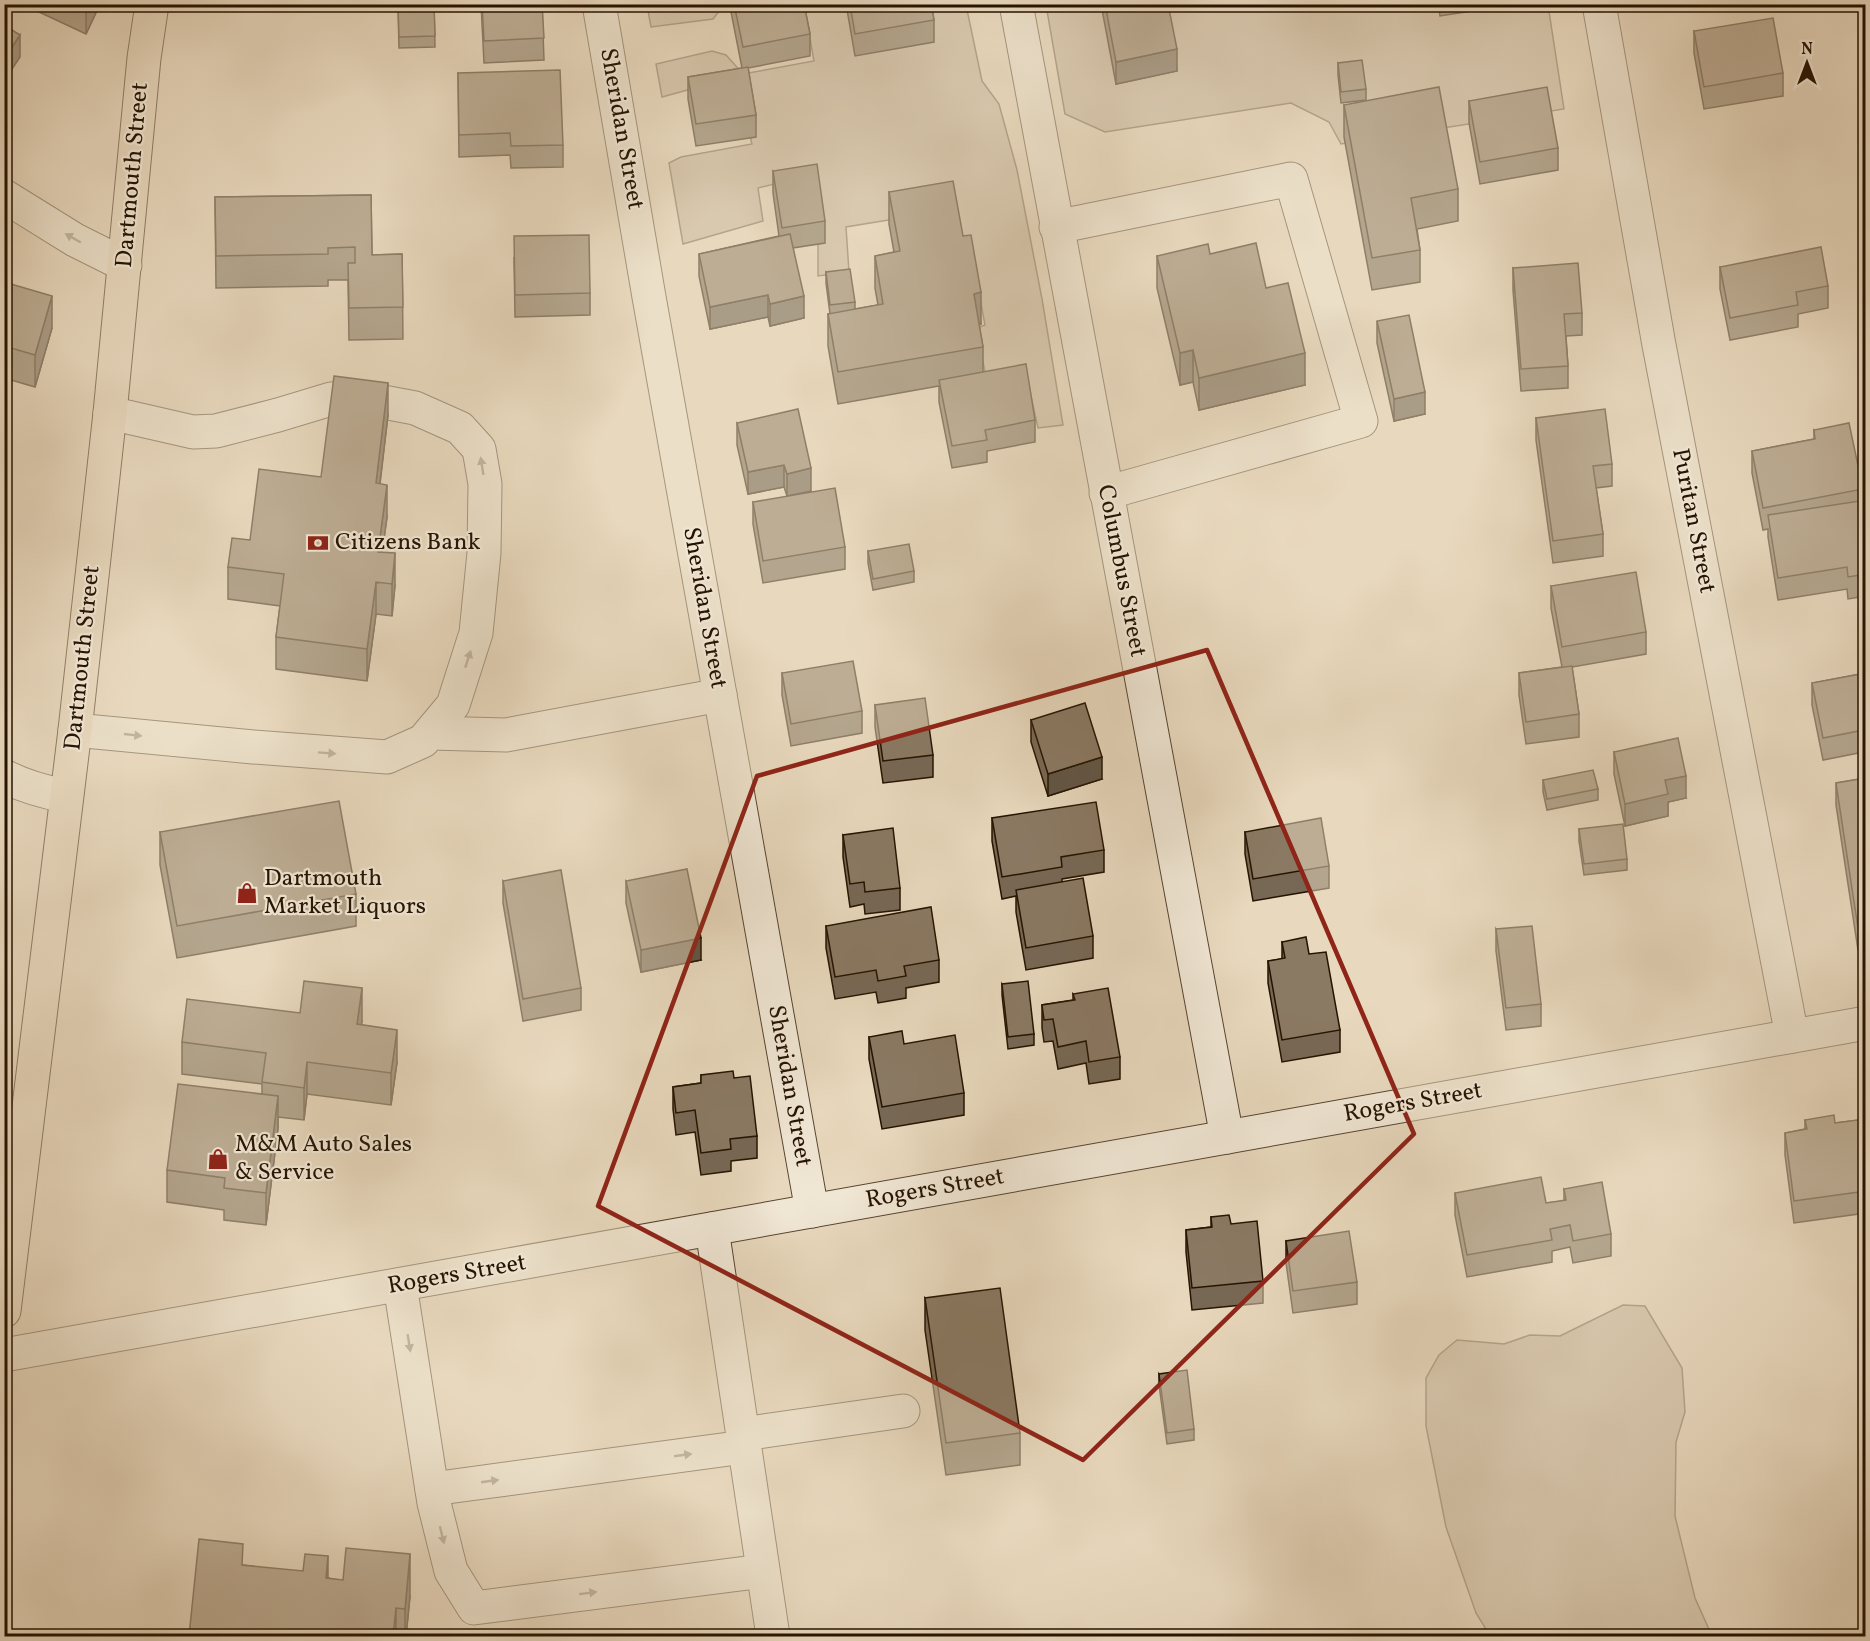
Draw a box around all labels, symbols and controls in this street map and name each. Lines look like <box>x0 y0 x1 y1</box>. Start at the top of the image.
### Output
north arrow <box>1777 33 1837 93</box>
text: N <box>1801 39 1813 61</box>
street label: Sheridan Street <box>590 45 652 213</box>
street label: Dartmouth Street <box>108 81 158 269</box>
one-way arrow <box>65 233 81 244</box>
street label: Puritan Street <box>1662 446 1724 596</box>
one-way arrow <box>477 456 486 475</box>
street label: Columbus Street <box>1088 482 1154 660</box>
street label: Sheridan Street <box>673 524 735 692</box>
place label: Citizens Bank <box>335 526 481 560</box>
bank icon: Citizens Bank <box>306 531 330 555</box>
street label: Dartmouth Street <box>56 564 110 752</box>
one-way arrow <box>464 650 473 668</box>
one-way arrow <box>124 730 143 740</box>
one-way arrow <box>318 748 337 758</box>
place label: Dartmouth Market Liquors <box>264 862 426 924</box>
shop icon: Dartmouth Market Liquors <box>235 881 259 905</box>
street label: Sheridan Street <box>758 1002 820 1170</box>
street label: Rogers Street <box>1341 1074 1485 1132</box>
place label: M&M Auto Sales & Service <box>235 1128 412 1190</box>
shop icon: M&M Auto Sales & Service <box>206 1147 230 1171</box>
street label: Rogers Street <box>863 1160 1007 1218</box>
street label: Rogers Street <box>385 1246 529 1304</box>
one-way arrow <box>405 1334 414 1353</box>
one-way arrow <box>674 1451 693 1460</box>
one-way arrow <box>481 1476 500 1486</box>
one-way arrow <box>438 1526 448 1544</box>
one-way arrow <box>578 1589 597 1598</box>

